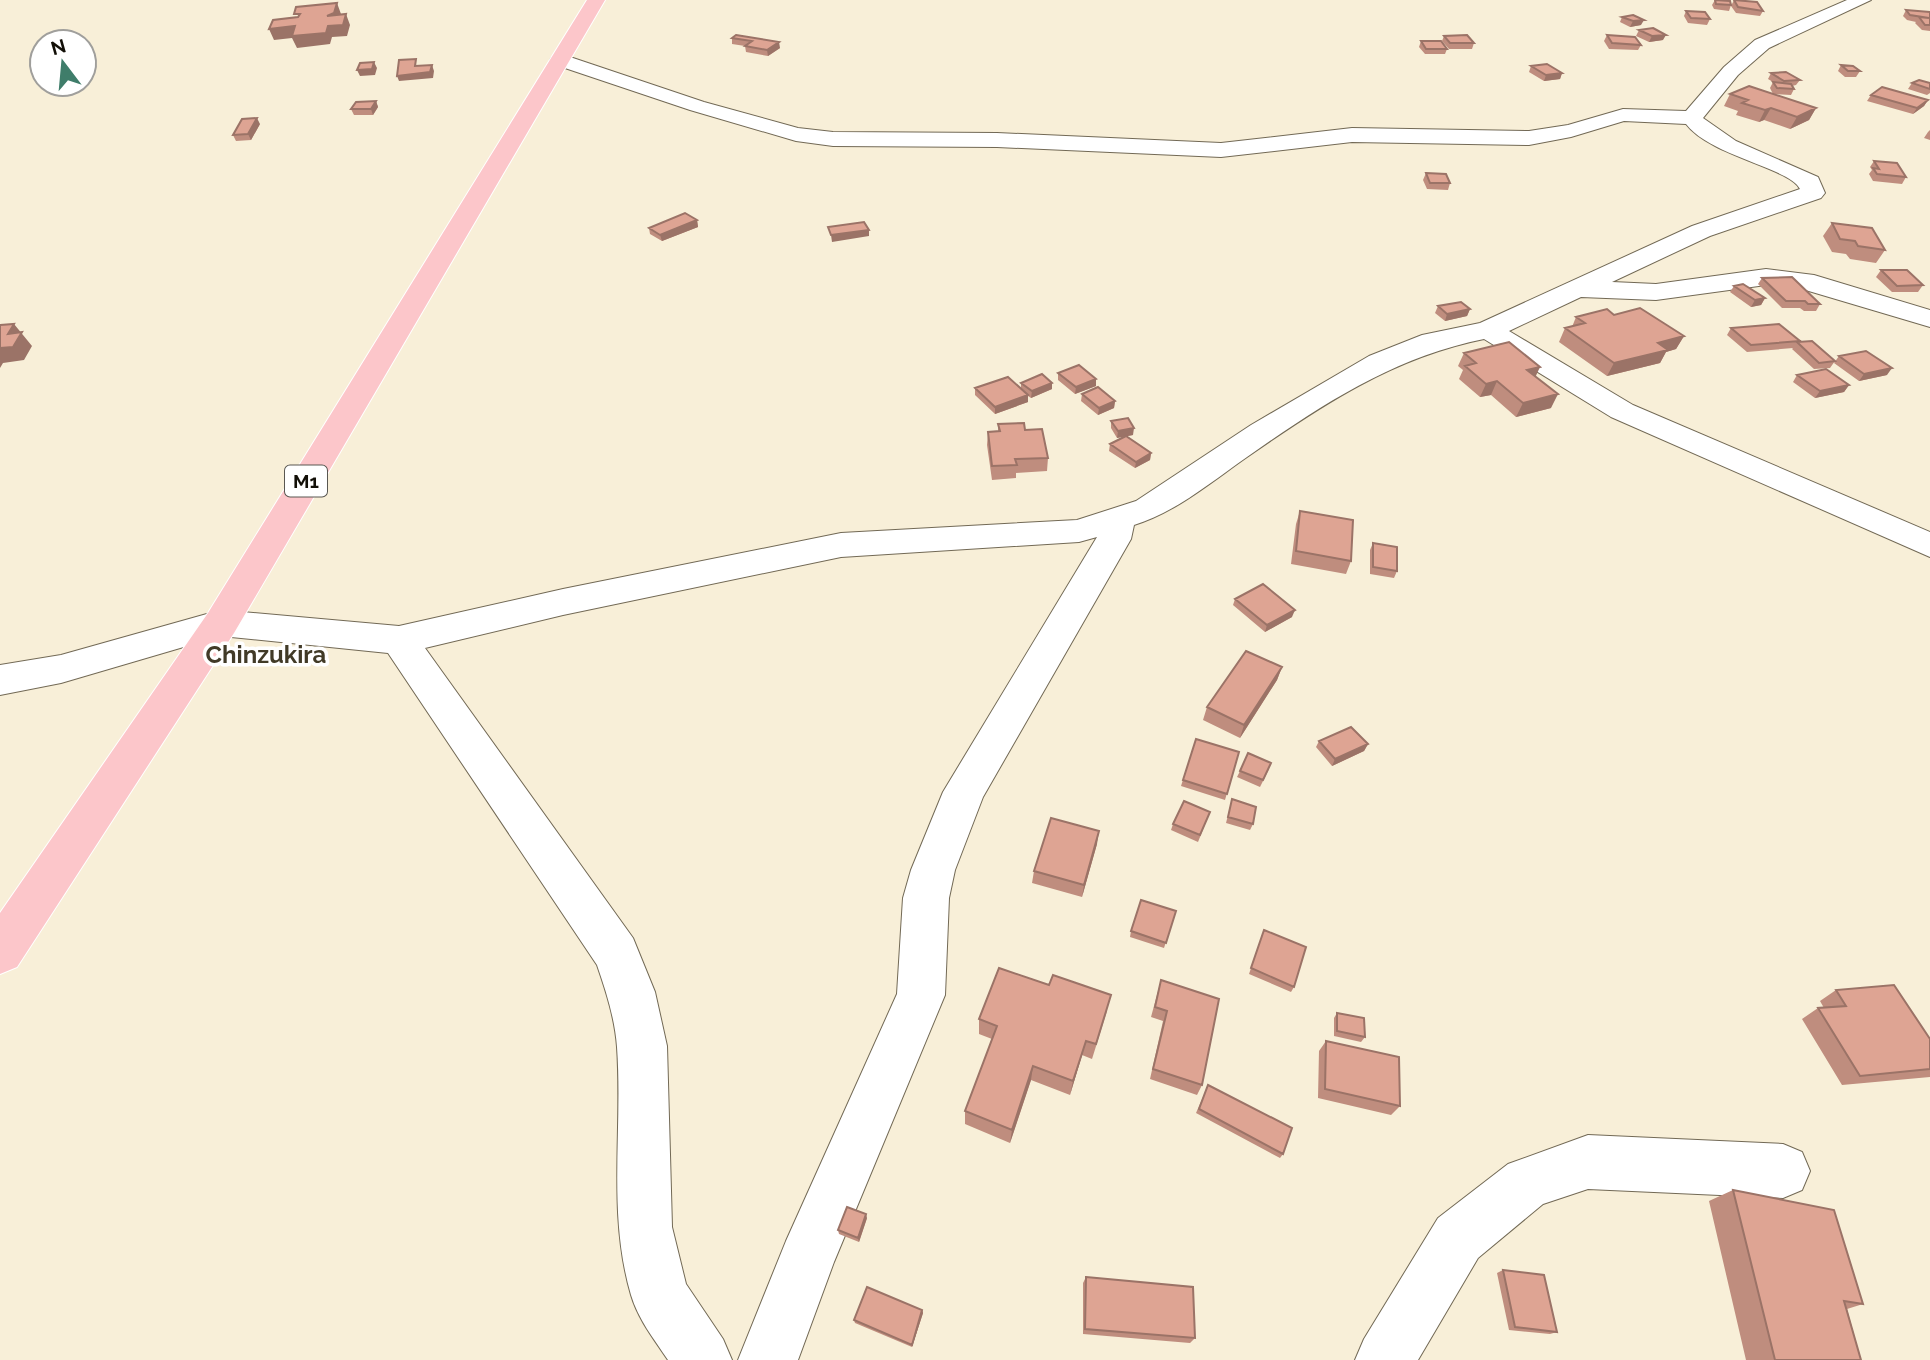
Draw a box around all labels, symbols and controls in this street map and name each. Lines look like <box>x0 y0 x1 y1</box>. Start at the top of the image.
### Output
north arrow <box>28 28 98 98</box>
text: N <box>48 34 68 59</box>
road number: M1 <box>285 466 327 496</box>
district label: Chinzukira <box>206 640 327 669</box>

